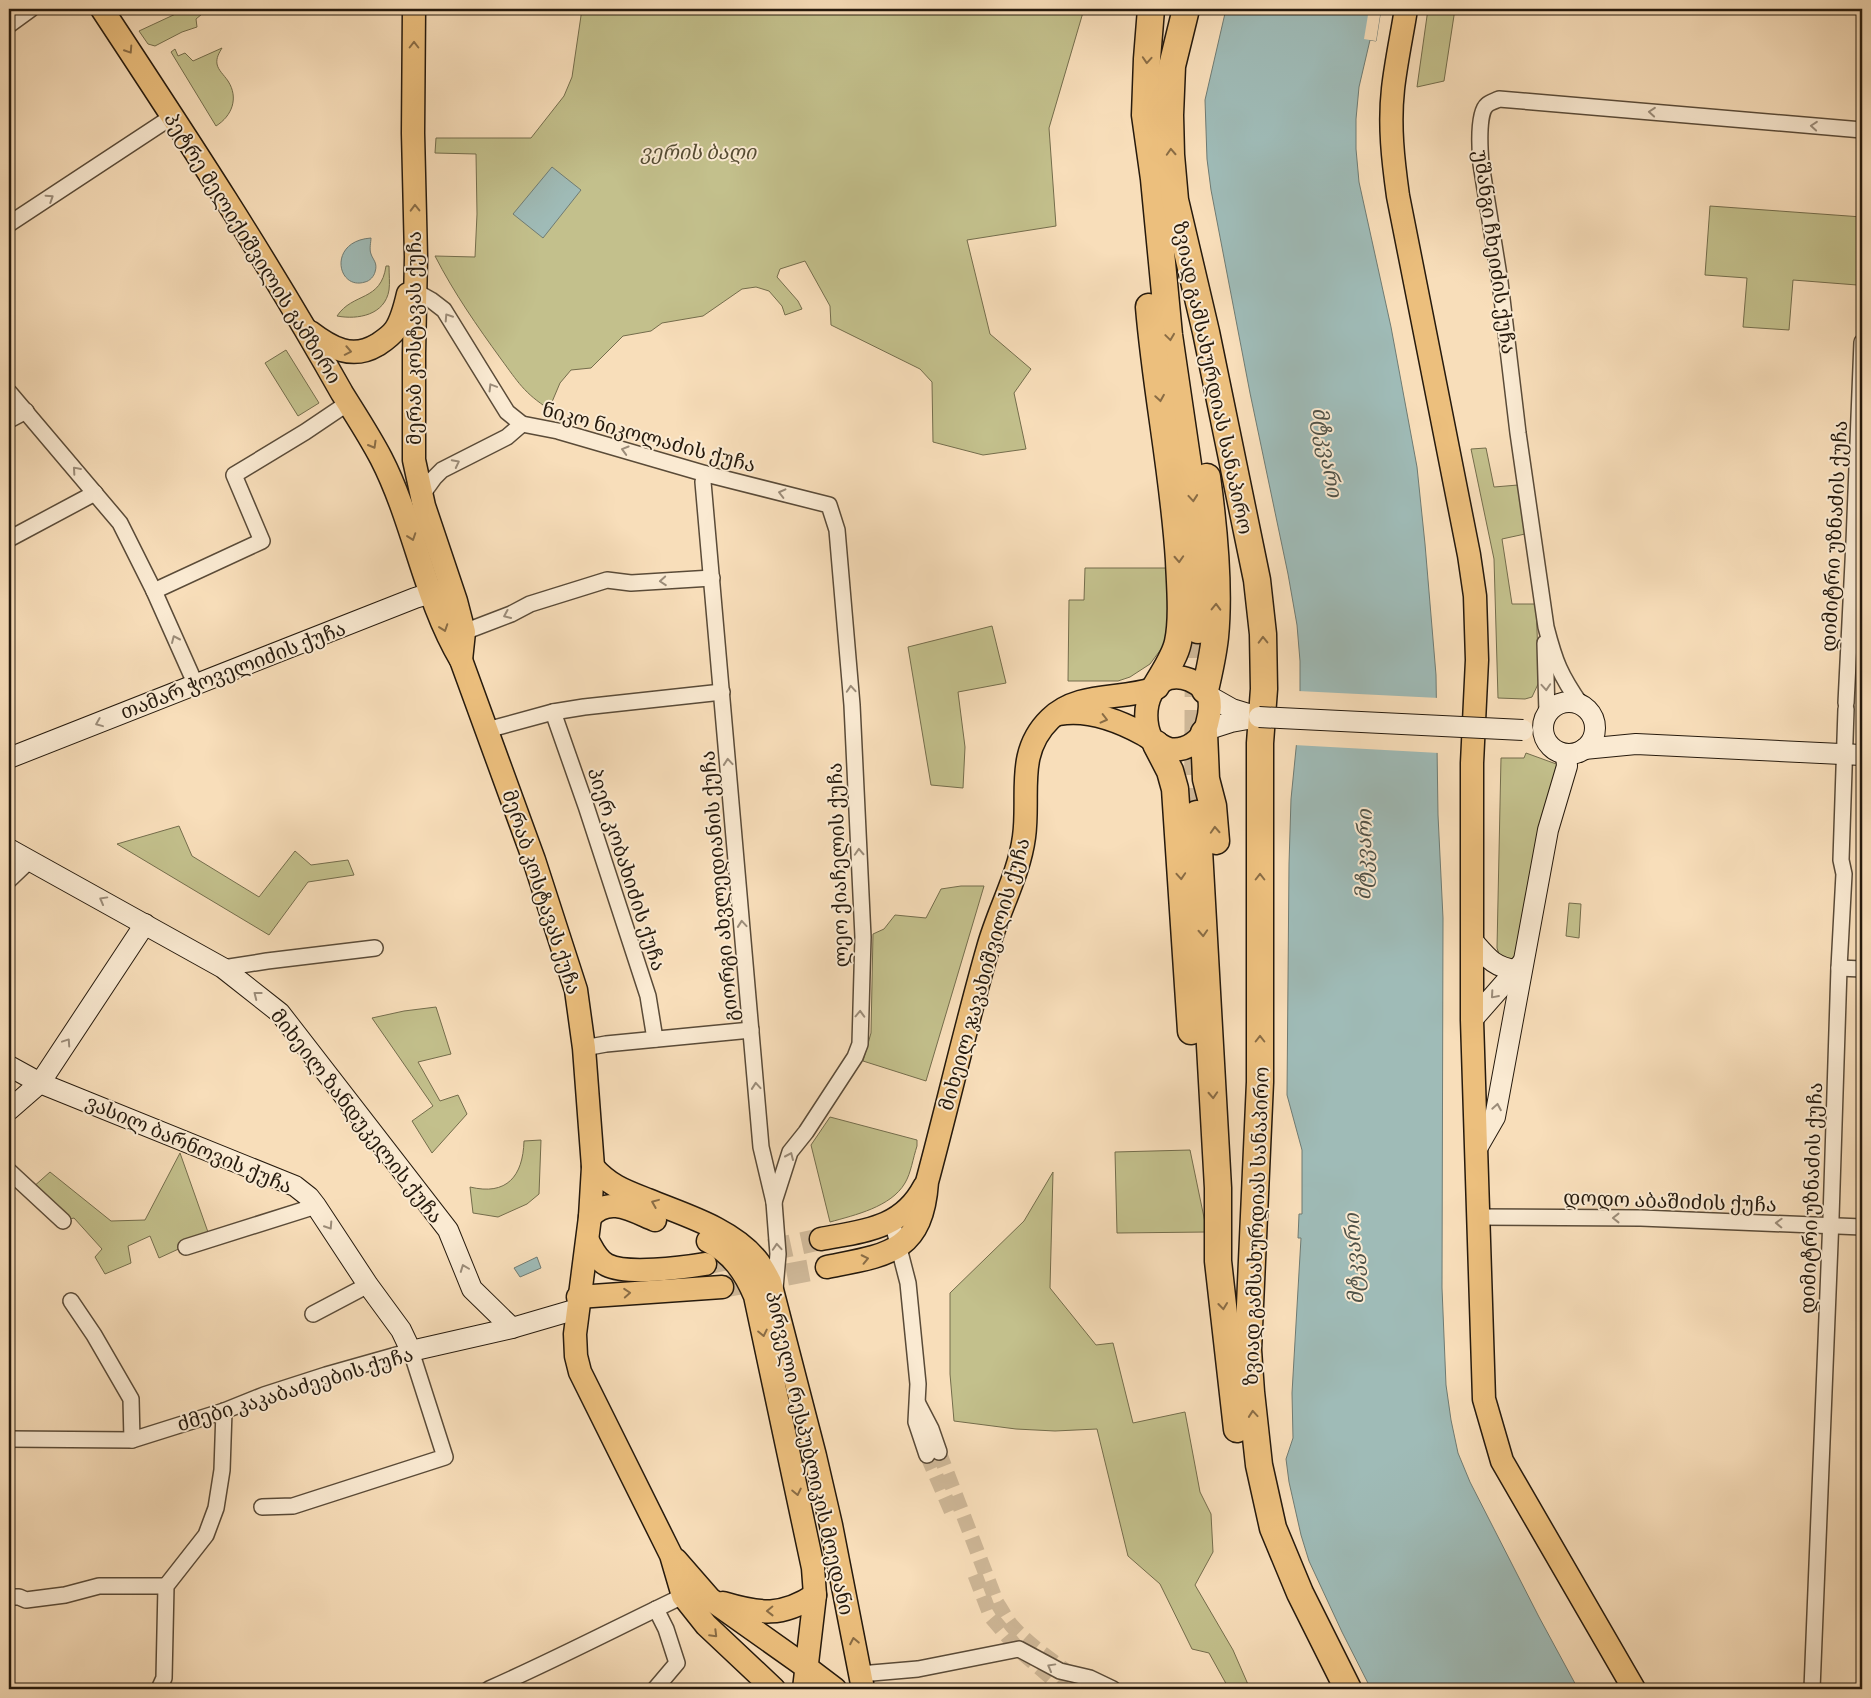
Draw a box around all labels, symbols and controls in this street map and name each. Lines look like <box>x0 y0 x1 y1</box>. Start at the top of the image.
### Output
one-way arrow <box>409 41 419 49</box>
one-way arrow <box>123 44 132 53</box>
one-way arrow <box>1141 56 1152 64</box>
one-way arrow <box>1647 107 1655 118</box>
street label: პეტრე მელიქიშვილის გამზირი <box>158 109 346 389</box>
one-way arrow <box>1809 120 1817 131</box>
park label: ვერის ბაღი <box>640 141 758 166</box>
one-way arrow <box>1166 147 1176 155</box>
street label: უშანგი ჩხეიძის ქუჩა <box>1467 149 1520 356</box>
one-way arrow <box>44 194 53 204</box>
one-way arrow <box>410 204 420 212</box>
street label: ზვიად გამსახურდიას სანაპირო <box>1166 220 1257 537</box>
street label: მერაბ კოსტავას ქუჩა <box>403 231 428 445</box>
one-way arrow <box>445 313 454 323</box>
one-way arrow <box>1164 333 1175 341</box>
one-way arrow <box>344 345 352 355</box>
one-way arrow <box>488 383 498 392</box>
one-way arrow <box>1154 394 1165 402</box>
street label: ნიკო ნიკოლაძის ქუჩა <box>539 398 758 479</box>
water label: მტკვარი <box>1304 405 1347 500</box>
street label: დიმიტრი უზნაძის ქუჩა <box>1817 420 1854 652</box>
one-way arrow <box>367 440 377 449</box>
one-way arrow <box>622 446 630 456</box>
one-way arrow <box>450 459 459 469</box>
one-way arrow <box>73 467 81 476</box>
one-way arrow <box>778 488 787 499</box>
one-way arrow <box>1187 494 1198 502</box>
one-way arrow <box>406 532 416 541</box>
one-way arrow <box>1173 555 1184 563</box>
one-way arrow <box>659 575 667 586</box>
one-way arrow <box>1211 603 1221 610</box>
one-way arrow <box>503 609 512 620</box>
street label: თამარ ჭოველიძის ქუჩა <box>117 617 350 726</box>
one-way arrow <box>438 623 448 631</box>
one-way arrow <box>171 635 182 644</box>
one-way arrow <box>1258 636 1268 644</box>
one-way arrow <box>1541 684 1552 692</box>
one-way arrow <box>845 685 856 693</box>
one-way arrow <box>1099 713 1107 723</box>
one-way arrow <box>95 717 103 727</box>
street label: გიორგი ახვლედიანის ქუჩა <box>696 749 745 1022</box>
one-way arrow <box>723 758 734 766</box>
street label: ლეო ქიაჩელის ქუჩა <box>823 762 856 968</box>
street label: პიერ კობახიძის ქუჩა <box>581 765 670 974</box>
street label: მერაბ კოსტავას ქუჩა <box>496 787 585 998</box>
water label: მტკვარი <box>1351 808 1380 901</box>
one-way arrow <box>1210 826 1221 834</box>
street label: მიხეილ ჯავახიშვილის ქუჩა <box>934 835 1036 1114</box>
one-way arrow <box>853 847 864 855</box>
one-way arrow <box>1175 872 1186 880</box>
one-way arrow <box>1255 872 1265 880</box>
one-way arrow <box>99 896 108 906</box>
one-way arrow <box>737 920 748 928</box>
one-way arrow <box>1198 929 1209 937</box>
one-way arrow <box>1491 989 1500 998</box>
one-way arrow <box>254 992 263 1000</box>
street label: მიხეილ ზანდუკელის ქუჩა <box>264 1005 447 1229</box>
one-way arrow <box>855 1010 866 1018</box>
one-way arrow <box>1255 1035 1265 1042</box>
one-way arrow <box>61 1038 70 1048</box>
street label: ზვიად გამსახურდიას სანაპირო <box>1239 1066 1276 1386</box>
one-way arrow <box>751 1082 762 1090</box>
street label: დიმიტრი უზნაძის ქუჩა <box>1796 1082 1829 1314</box>
street label: ვასილ ბარნოვის ქუჩა <box>81 1091 295 1200</box>
one-way arrow <box>1207 1091 1218 1099</box>
one-way arrow <box>1491 1102 1501 1111</box>
one-way arrow <box>783 1152 794 1161</box>
street label: დოდო აბაშიძის ქუჩა <box>1563 1186 1777 1219</box>
one-way arrow <box>651 1199 660 1209</box>
water label: მტკვარი <box>1340 1212 1371 1305</box>
one-way arrow <box>1612 1213 1620 1223</box>
one-way arrow <box>1774 1218 1782 1229</box>
one-way arrow <box>323 1221 333 1230</box>
one-way arrow <box>772 1242 783 1250</box>
one-way arrow <box>861 1254 870 1265</box>
one-way arrow <box>460 1264 471 1273</box>
one-way arrow <box>623 1288 631 1299</box>
street label: პირველი რესპუბლიკის მოედანი <box>759 1289 858 1618</box>
one-way arrow <box>1217 1302 1228 1310</box>
one-way arrow <box>757 1328 768 1337</box>
street label: ძმები კაკაბაძეების ქუჩა <box>174 1343 417 1438</box>
one-way arrow <box>1248 1410 1259 1418</box>
one-way arrow <box>791 1487 802 1496</box>
one-way arrow <box>766 1606 774 1616</box>
one-way arrow <box>708 1628 717 1637</box>
one-way arrow <box>850 1637 860 1646</box>
one-way arrow <box>1048 1663 1057 1673</box>

